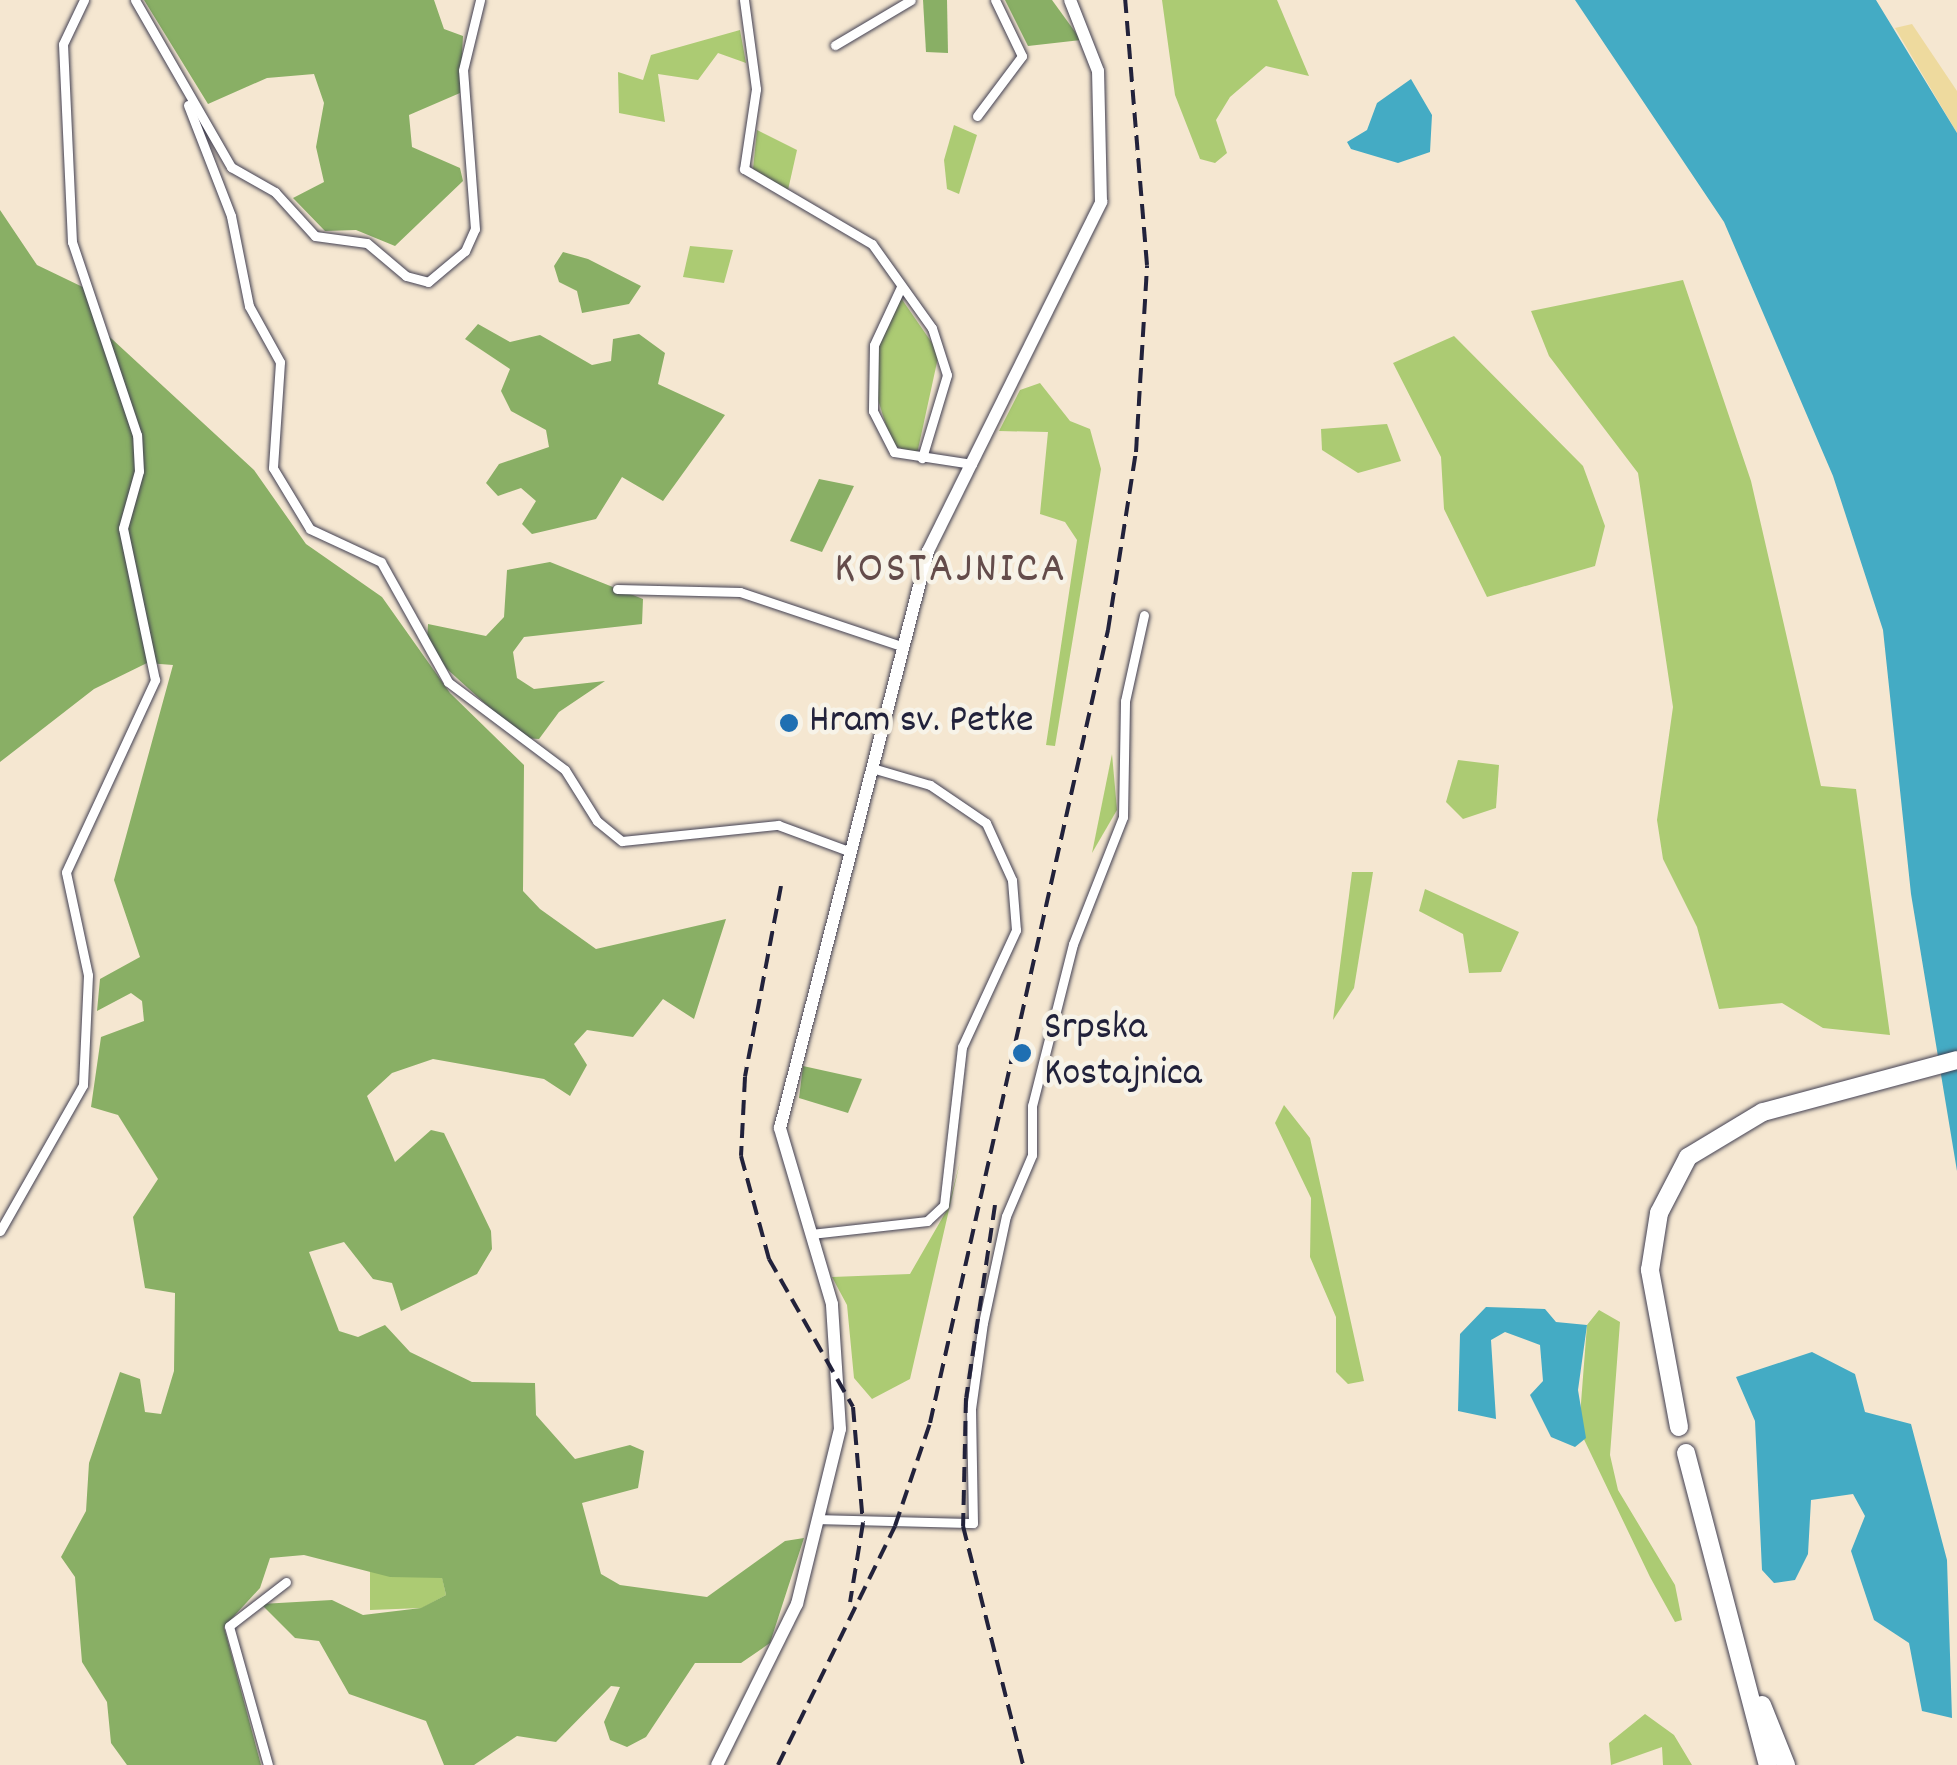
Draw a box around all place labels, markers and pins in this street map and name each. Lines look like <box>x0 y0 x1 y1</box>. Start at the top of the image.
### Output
place label: Hram sv. Petke <box>809 699 1034 747</box>
marker: Hram sv. Petke <box>778 712 800 734</box>
place label: Srpska Kostajnica <box>1044 1006 1202 1100</box>
marker: Srpska Kostajnica <box>1009 1040 1035 1066</box>

